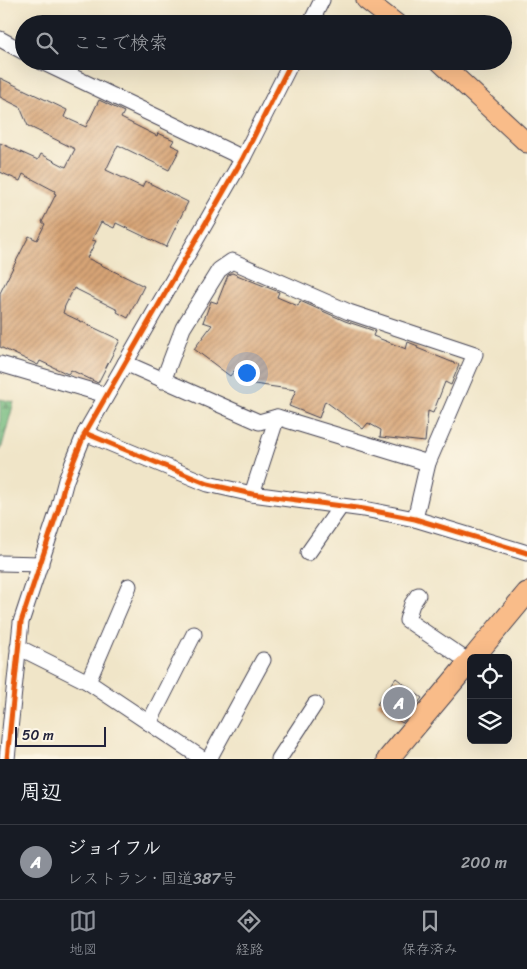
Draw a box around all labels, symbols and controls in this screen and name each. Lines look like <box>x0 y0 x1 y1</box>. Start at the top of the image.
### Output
search box <box>15 15 512 70</box>
text: ここで検索 <box>73 26 168 59</box>
icon: search <box>33 29 61 57</box>
your location <box>234 360 260 386</box>
map controls <box>467 654 512 744</box>
button: locate <box>467 654 512 699</box>
pin: A <box>383 684 415 722</box>
button: layers <box>467 699 512 744</box>
text: 50 m <box>22 723 54 748</box>
scale bar <box>15 724 106 747</box>
text: 周辺 <box>20 773 62 811</box>
text: ジョイフル <box>67 831 162 864</box>
text: A <box>31 848 41 877</box>
text: 200 m <box>461 848 507 877</box>
text: レストラン · 国道387号 <box>67 864 236 893</box>
tab: 地図 <box>69 907 97 962</box>
tab: 経路 <box>235 907 263 962</box>
tab: 保存済み <box>402 907 458 962</box>

